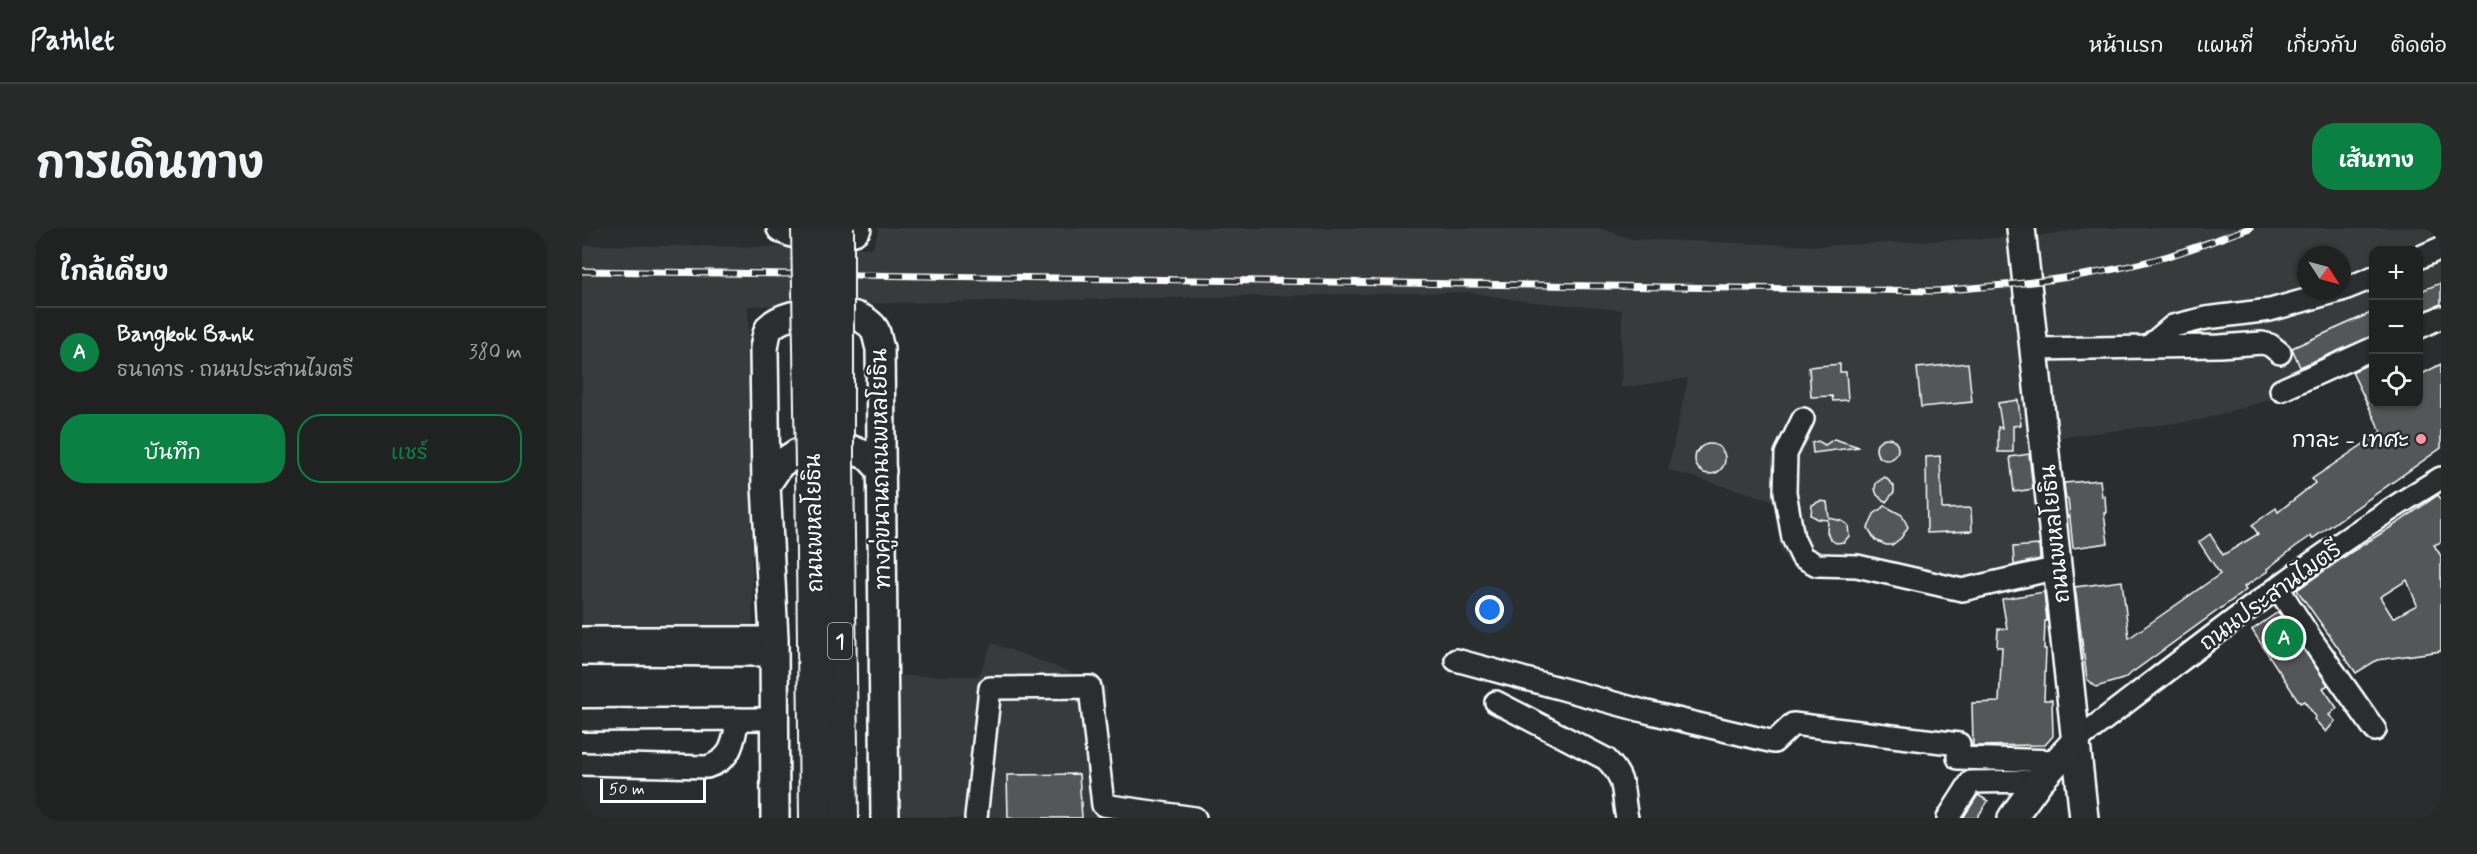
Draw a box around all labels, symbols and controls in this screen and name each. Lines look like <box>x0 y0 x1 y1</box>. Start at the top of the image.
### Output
text: Pathlet <box>30 23 114 60</box>
text: หน้าแรก <box>2089 32 2164 60</box>
text: แผนที่ <box>2197 32 2253 60</box>
text: เกี่ยวกับ <box>2286 32 2358 60</box>
text: ติดต่อ <box>2391 32 2447 60</box>
button: เส้นทาง <box>2312 123 2441 190</box>
text: การเดินทาง <box>36 138 264 193</box>
north arrow <box>2297 246 2351 300</box>
map controls <box>2369 246 2423 408</box>
button: + <box>2369 246 2423 300</box>
text: ใกล้เคียง <box>60 256 168 290</box>
button: − <box>2369 300 2423 354</box>
text: Bangkok Bank <box>117 321 254 349</box>
text: A <box>73 339 86 366</box>
text: 380 m <box>469 339 522 366</box>
street label: ทางคู่ขนานถนนพหลโยธิน <box>864 348 899 590</box>
button: locate <box>2369 354 2423 408</box>
text: ธนาคาร · ถนนประสานไมตรี <box>117 357 353 384</box>
button: บันทึก <box>60 414 285 483</box>
button: แชร์ <box>297 414 522 483</box>
place label: กาละ - เทศะ <box>2292 427 2409 455</box>
marker: กาละ - เทศะ <box>2414 432 2428 446</box>
street label: ถนนพหลโยธิน <box>798 453 830 593</box>
street label: ถนนพหลโยธิน <box>2033 463 2077 604</box>
street label: ถนนประสานไมตรี <box>2193 534 2348 658</box>
your location <box>1475 595 1504 624</box>
pin: A <box>2264 616 2304 660</box>
road number: 1 <box>828 623 852 659</box>
scale bar <box>600 776 706 804</box>
text: 50 m <box>609 779 645 800</box>

